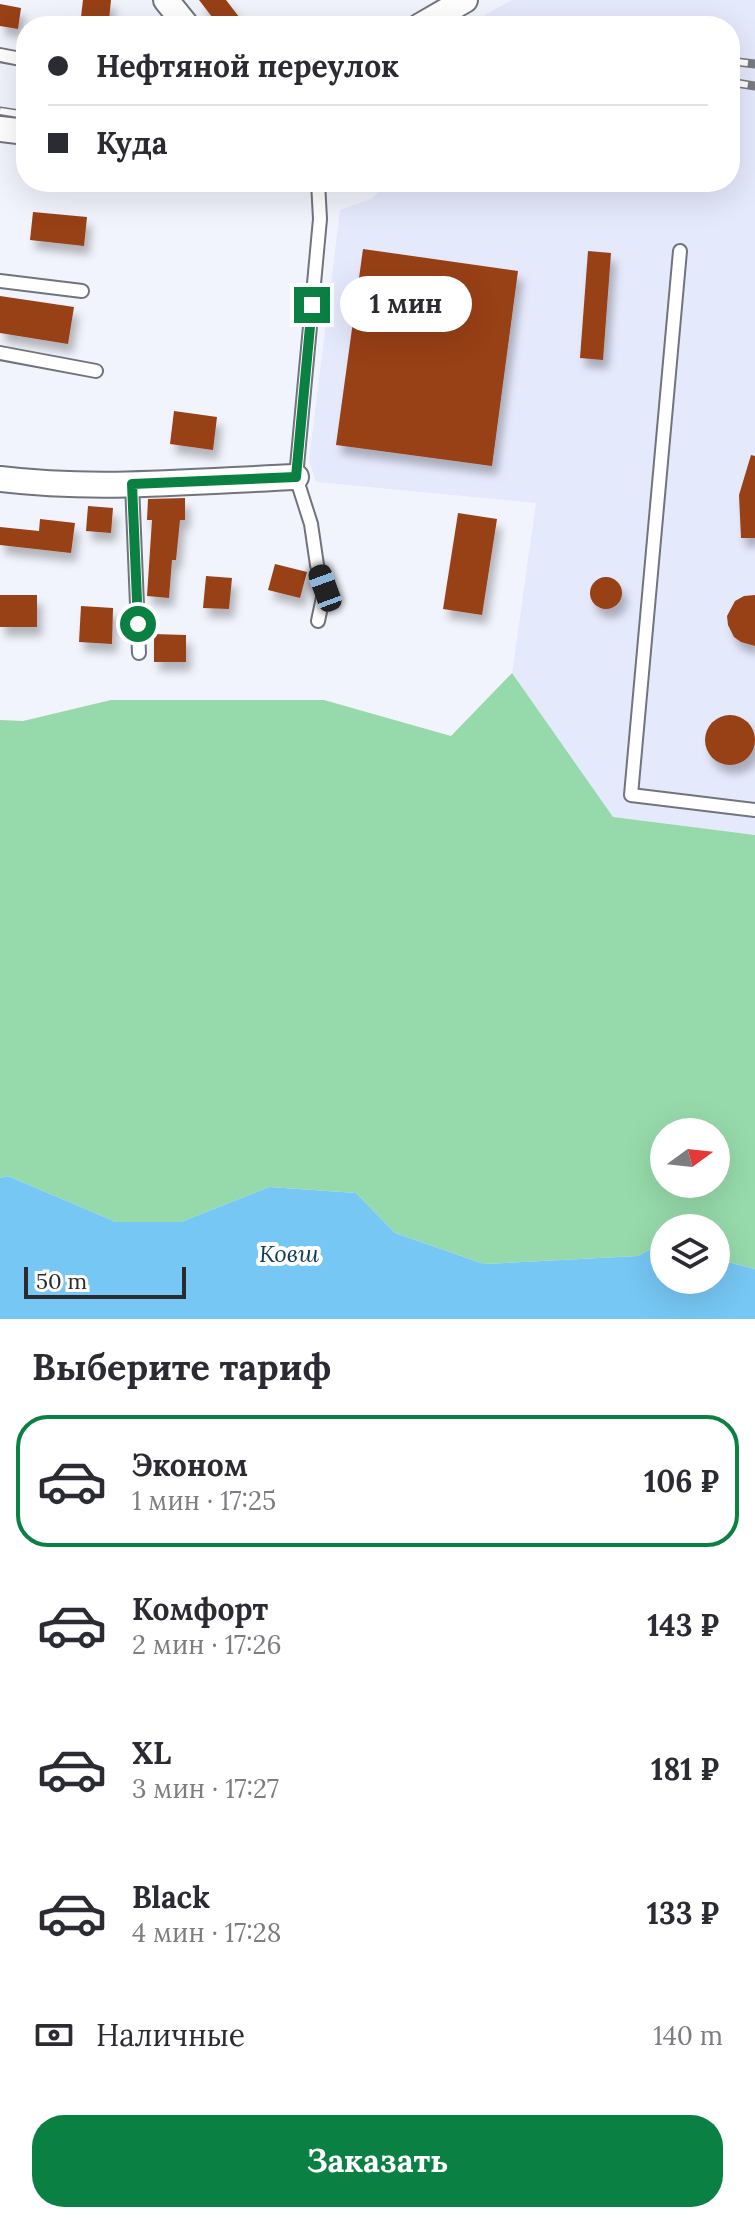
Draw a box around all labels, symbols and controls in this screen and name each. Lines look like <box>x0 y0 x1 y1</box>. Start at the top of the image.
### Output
text: Нефтяной переулок <box>96 47 399 85</box>
text: Куда <box>96 124 168 162</box>
callout: 1 мин <box>340 277 472 333</box>
route end <box>294 287 330 323</box>
text: 1 мин <box>370 287 442 320</box>
car <box>306 561 344 615</box>
route start <box>120 606 156 642</box>
north arrow <box>650 1118 730 1198</box>
map controls <box>650 1118 730 1294</box>
button: layers <box>650 1214 730 1294</box>
water label: Ковш <box>259 1238 319 1269</box>
scale bar <box>24 1263 186 1299</box>
text: 50 m <box>36 1267 87 1295</box>
text: Выберите тариф <box>32 1344 331 1390</box>
icon: car <box>36 1445 108 1517</box>
text: Эконом <box>132 1446 248 1484</box>
text: 106 ₽ <box>644 1462 719 1500</box>
text: 1 мин · 17:25 <box>132 1484 276 1517</box>
icon: car <box>36 1589 108 1661</box>
text: Комфорт <box>132 1590 268 1628</box>
text: 143 ₽ <box>647 1606 719 1644</box>
text: 2 мин · 17:26 <box>132 1628 282 1661</box>
icon: car <box>36 1733 108 1805</box>
text: XL <box>132 1734 171 1772</box>
text: 181 ₽ <box>651 1750 719 1788</box>
text: 3 мин · 17:27 <box>132 1772 279 1805</box>
icon: car <box>36 1877 108 1949</box>
text: Black <box>132 1878 210 1916</box>
text: 133 ₽ <box>647 1894 719 1932</box>
text: 4 мин · 17:28 <box>132 1916 281 1949</box>
icon: cash <box>32 2013 76 2057</box>
text: Наличные <box>96 2016 245 2054</box>
text: 140 m <box>653 2019 723 2052</box>
button: Заказать <box>32 2115 723 2207</box>

